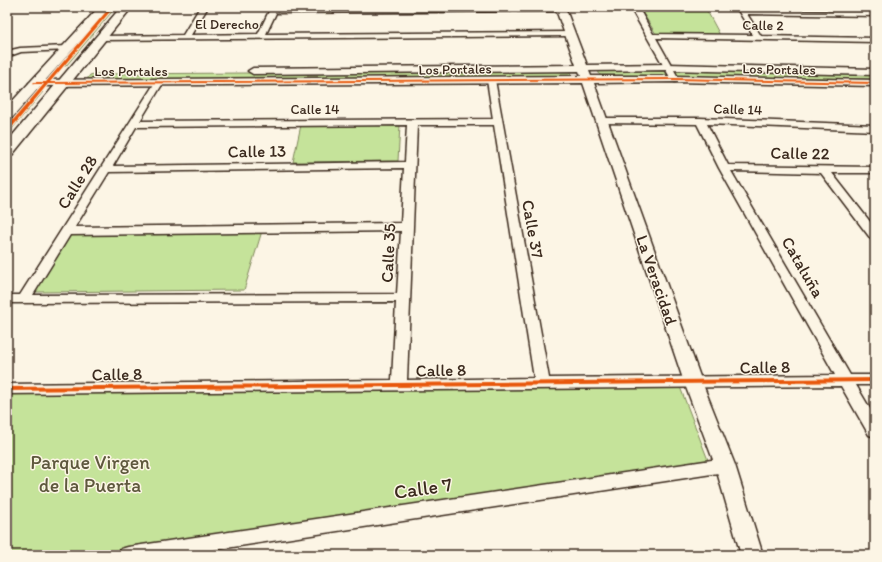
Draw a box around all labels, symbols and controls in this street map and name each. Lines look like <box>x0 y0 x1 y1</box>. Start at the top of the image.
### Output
street label: El Derecho <box>195 16 259 33</box>
street label: Calle 2 <box>742 17 784 34</box>
street label: Los Portales <box>418 60 492 79</box>
street label: Los Portales <box>742 60 816 79</box>
street label: Los Portales <box>94 63 168 80</box>
street label: Calle 14 <box>713 100 763 119</box>
street label: Calle 14 <box>291 101 340 118</box>
street label: Calle 13 <box>228 140 286 162</box>
street label: Calle 22 <box>770 142 830 164</box>
street label: Calle 28 <box>53 151 101 213</box>
street label: Calle 37 <box>518 198 548 260</box>
street label: Calle 35 <box>376 223 400 283</box>
street label: La Veracidad <box>632 232 682 328</box>
street label: Cataluña <box>778 233 829 301</box>
street label: Calle 8 <box>740 357 790 377</box>
street label: Calle 8 <box>416 360 466 380</box>
street label: Calle 8 <box>92 364 142 384</box>
park label: Parque Virgen de la Puerta <box>30 450 150 497</box>
street label: Calle 7 <box>392 472 454 504</box>

